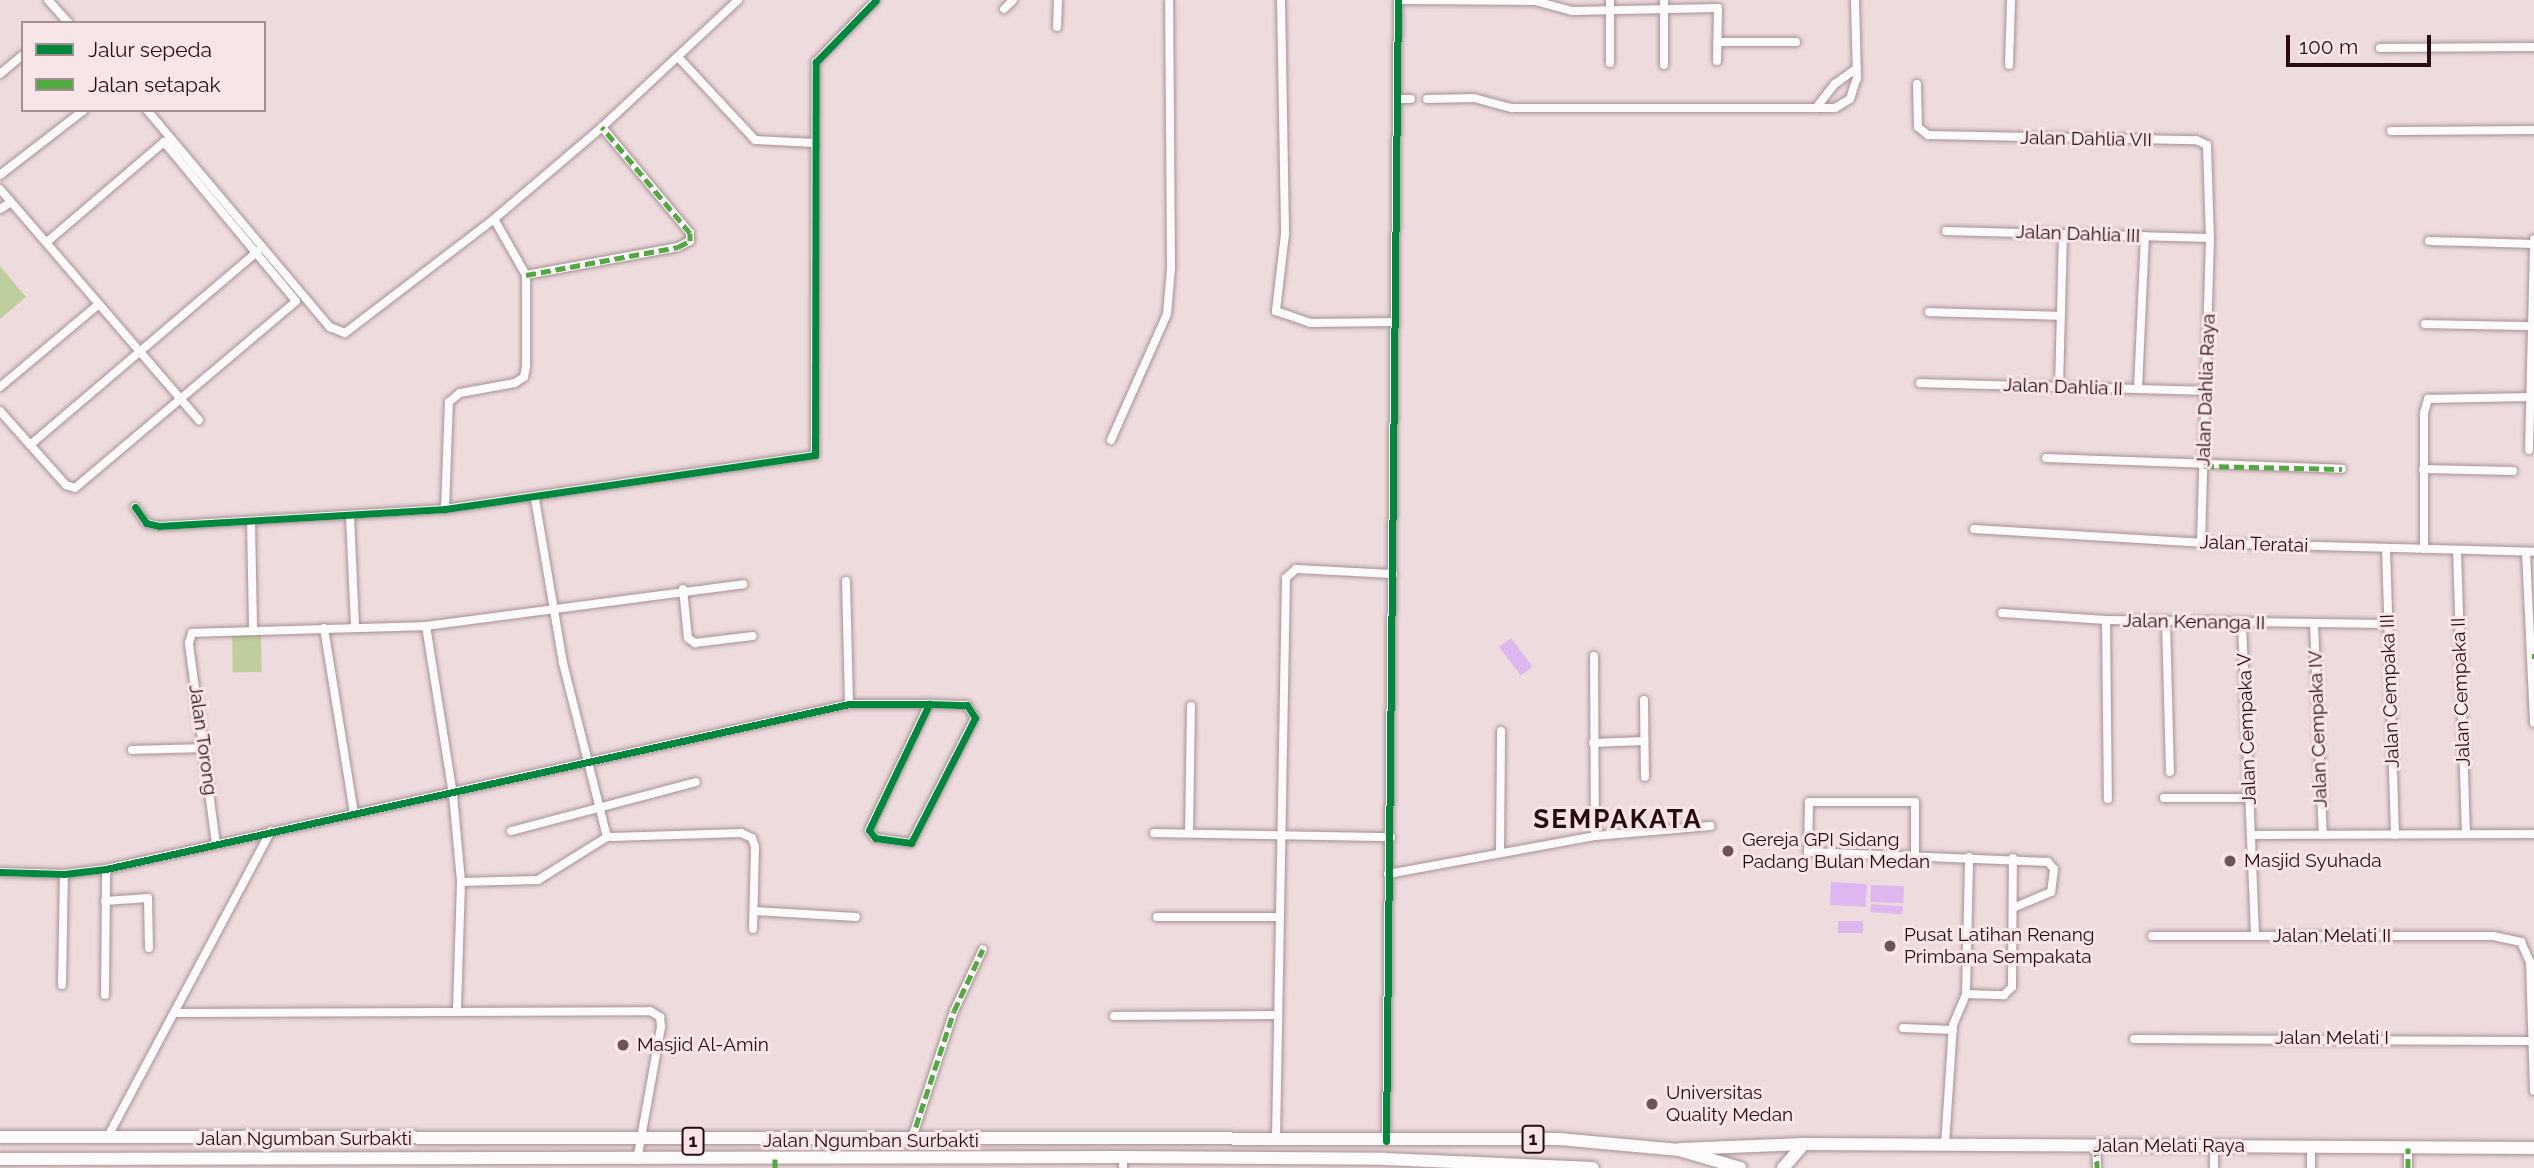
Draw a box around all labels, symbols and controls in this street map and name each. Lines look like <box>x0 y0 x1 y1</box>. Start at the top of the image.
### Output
legend <box>21 21 266 112</box>
scale bar <box>2289 21 2434 65</box>
text: 100 m <box>2299 34 2358 59</box>
text: Jalur sepeda <box>88 37 212 62</box>
text: Jalan setapak <box>88 72 221 97</box>
street label: Jalan Dahlia VII <box>2020 126 2152 152</box>
street label: Jalan Dahlia III <box>2015 220 2141 248</box>
street label: Jalan Dahlia Raya <box>2192 313 2220 467</box>
street label: Jalan Dahlia II <box>2003 374 2123 400</box>
street label: Jalan Teratai <box>2199 531 2309 557</box>
street label: Jalan Kenanga II <box>2123 609 2265 635</box>
street label: Jalan Cempaka III <box>2376 614 2404 768</box>
street label: Jalan Cempaka II <box>2447 617 2475 767</box>
street label: Jalan Cempaka IV <box>2304 650 2332 808</box>
street label: Jalan Cempaka V <box>2233 652 2261 806</box>
street label: Jalan Torong <box>184 683 222 797</box>
district label: SEMPAKATA <box>1534 804 1702 836</box>
place label: Gereja GPI Sidang Padang Bulan Medan <box>1742 829 1930 873</box>
marker: Gereja GPI Sidang Padang Bulan Medan <box>1720 843 1736 859</box>
place label: Masjid Syuhada <box>2244 850 2382 872</box>
marker: Masjid Syuhada <box>2222 853 2238 869</box>
place label: Pusat Latihan Renang Primbana Sempakata <box>1904 924 2094 968</box>
street label: Jalan Melati II <box>2273 925 2391 947</box>
marker: Pusat Latihan Renang Primbana Sempakata <box>1882 938 1898 954</box>
street label: Jalan Melati I <box>2275 1027 2389 1049</box>
place label: Masjid Al-Amin <box>637 1034 769 1056</box>
marker: Masjid Al-Amin <box>615 1037 631 1053</box>
place label: Universitas Quality Medan <box>1666 1082 1794 1126</box>
marker: Universitas Quality Medan <box>1644 1096 1660 1112</box>
road number: 1 <box>1521 1124 1545 1154</box>
road number: 1 <box>681 1126 705 1156</box>
street label: Jalan Ngumban Surbakti <box>196 1128 412 1150</box>
street label: Jalan Ngumban Surbakti <box>763 1130 979 1152</box>
street label: Jalan Melati Raya <box>2093 1135 2245 1157</box>

